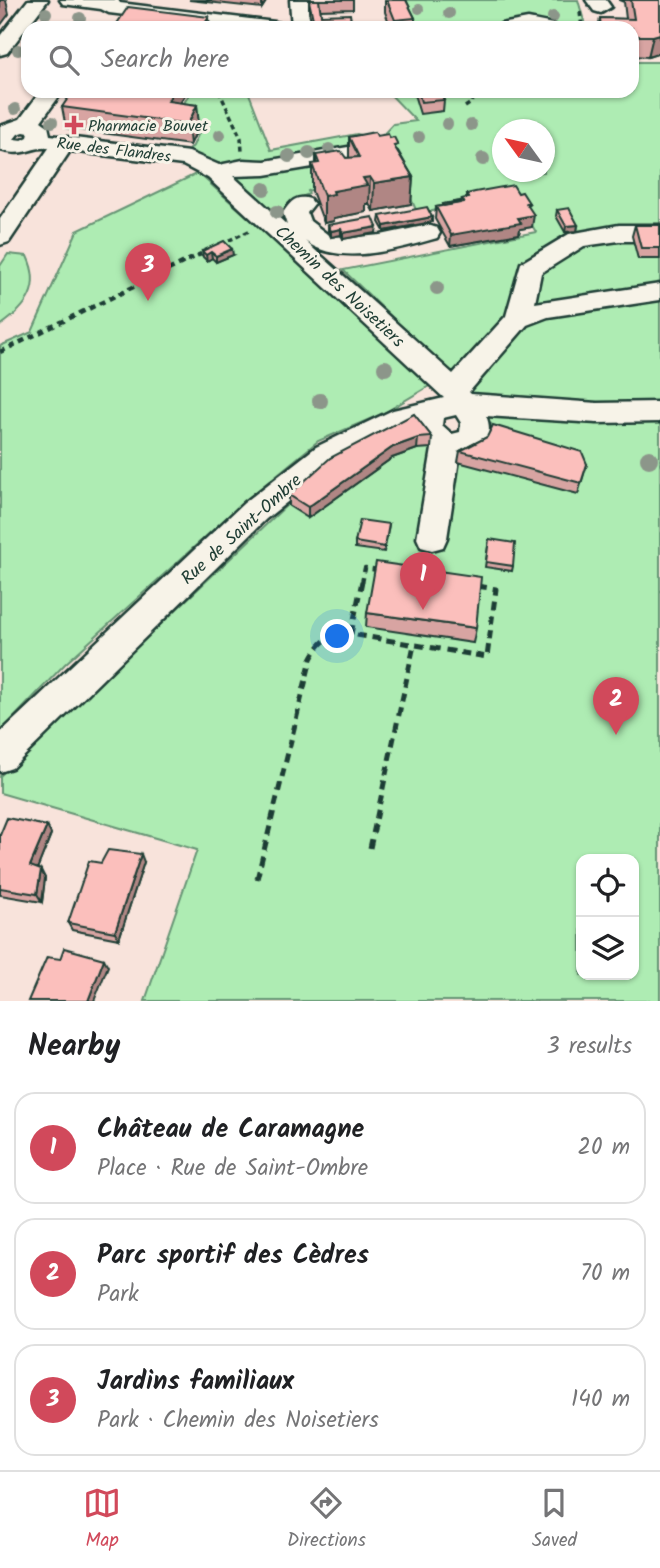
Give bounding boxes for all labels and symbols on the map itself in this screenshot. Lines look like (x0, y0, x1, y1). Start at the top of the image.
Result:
place label: Pharmacie Bouvet (88, 114, 209, 139)
marker: Pharmacie Bouvet (66, 117, 82, 133)
north arrow (492, 119, 555, 182)
street label: Rue des Flandres (55, 131, 172, 170)
street label: Chemin des Noisetiers (267, 219, 411, 356)
pin: 3 (125, 243, 171, 301)
street label: Rue de Saint-Ombre (175, 468, 309, 593)
pin: 1 (400, 552, 446, 610)
your location (320, 619, 354, 653)
pin: 2 (593, 677, 639, 735)

